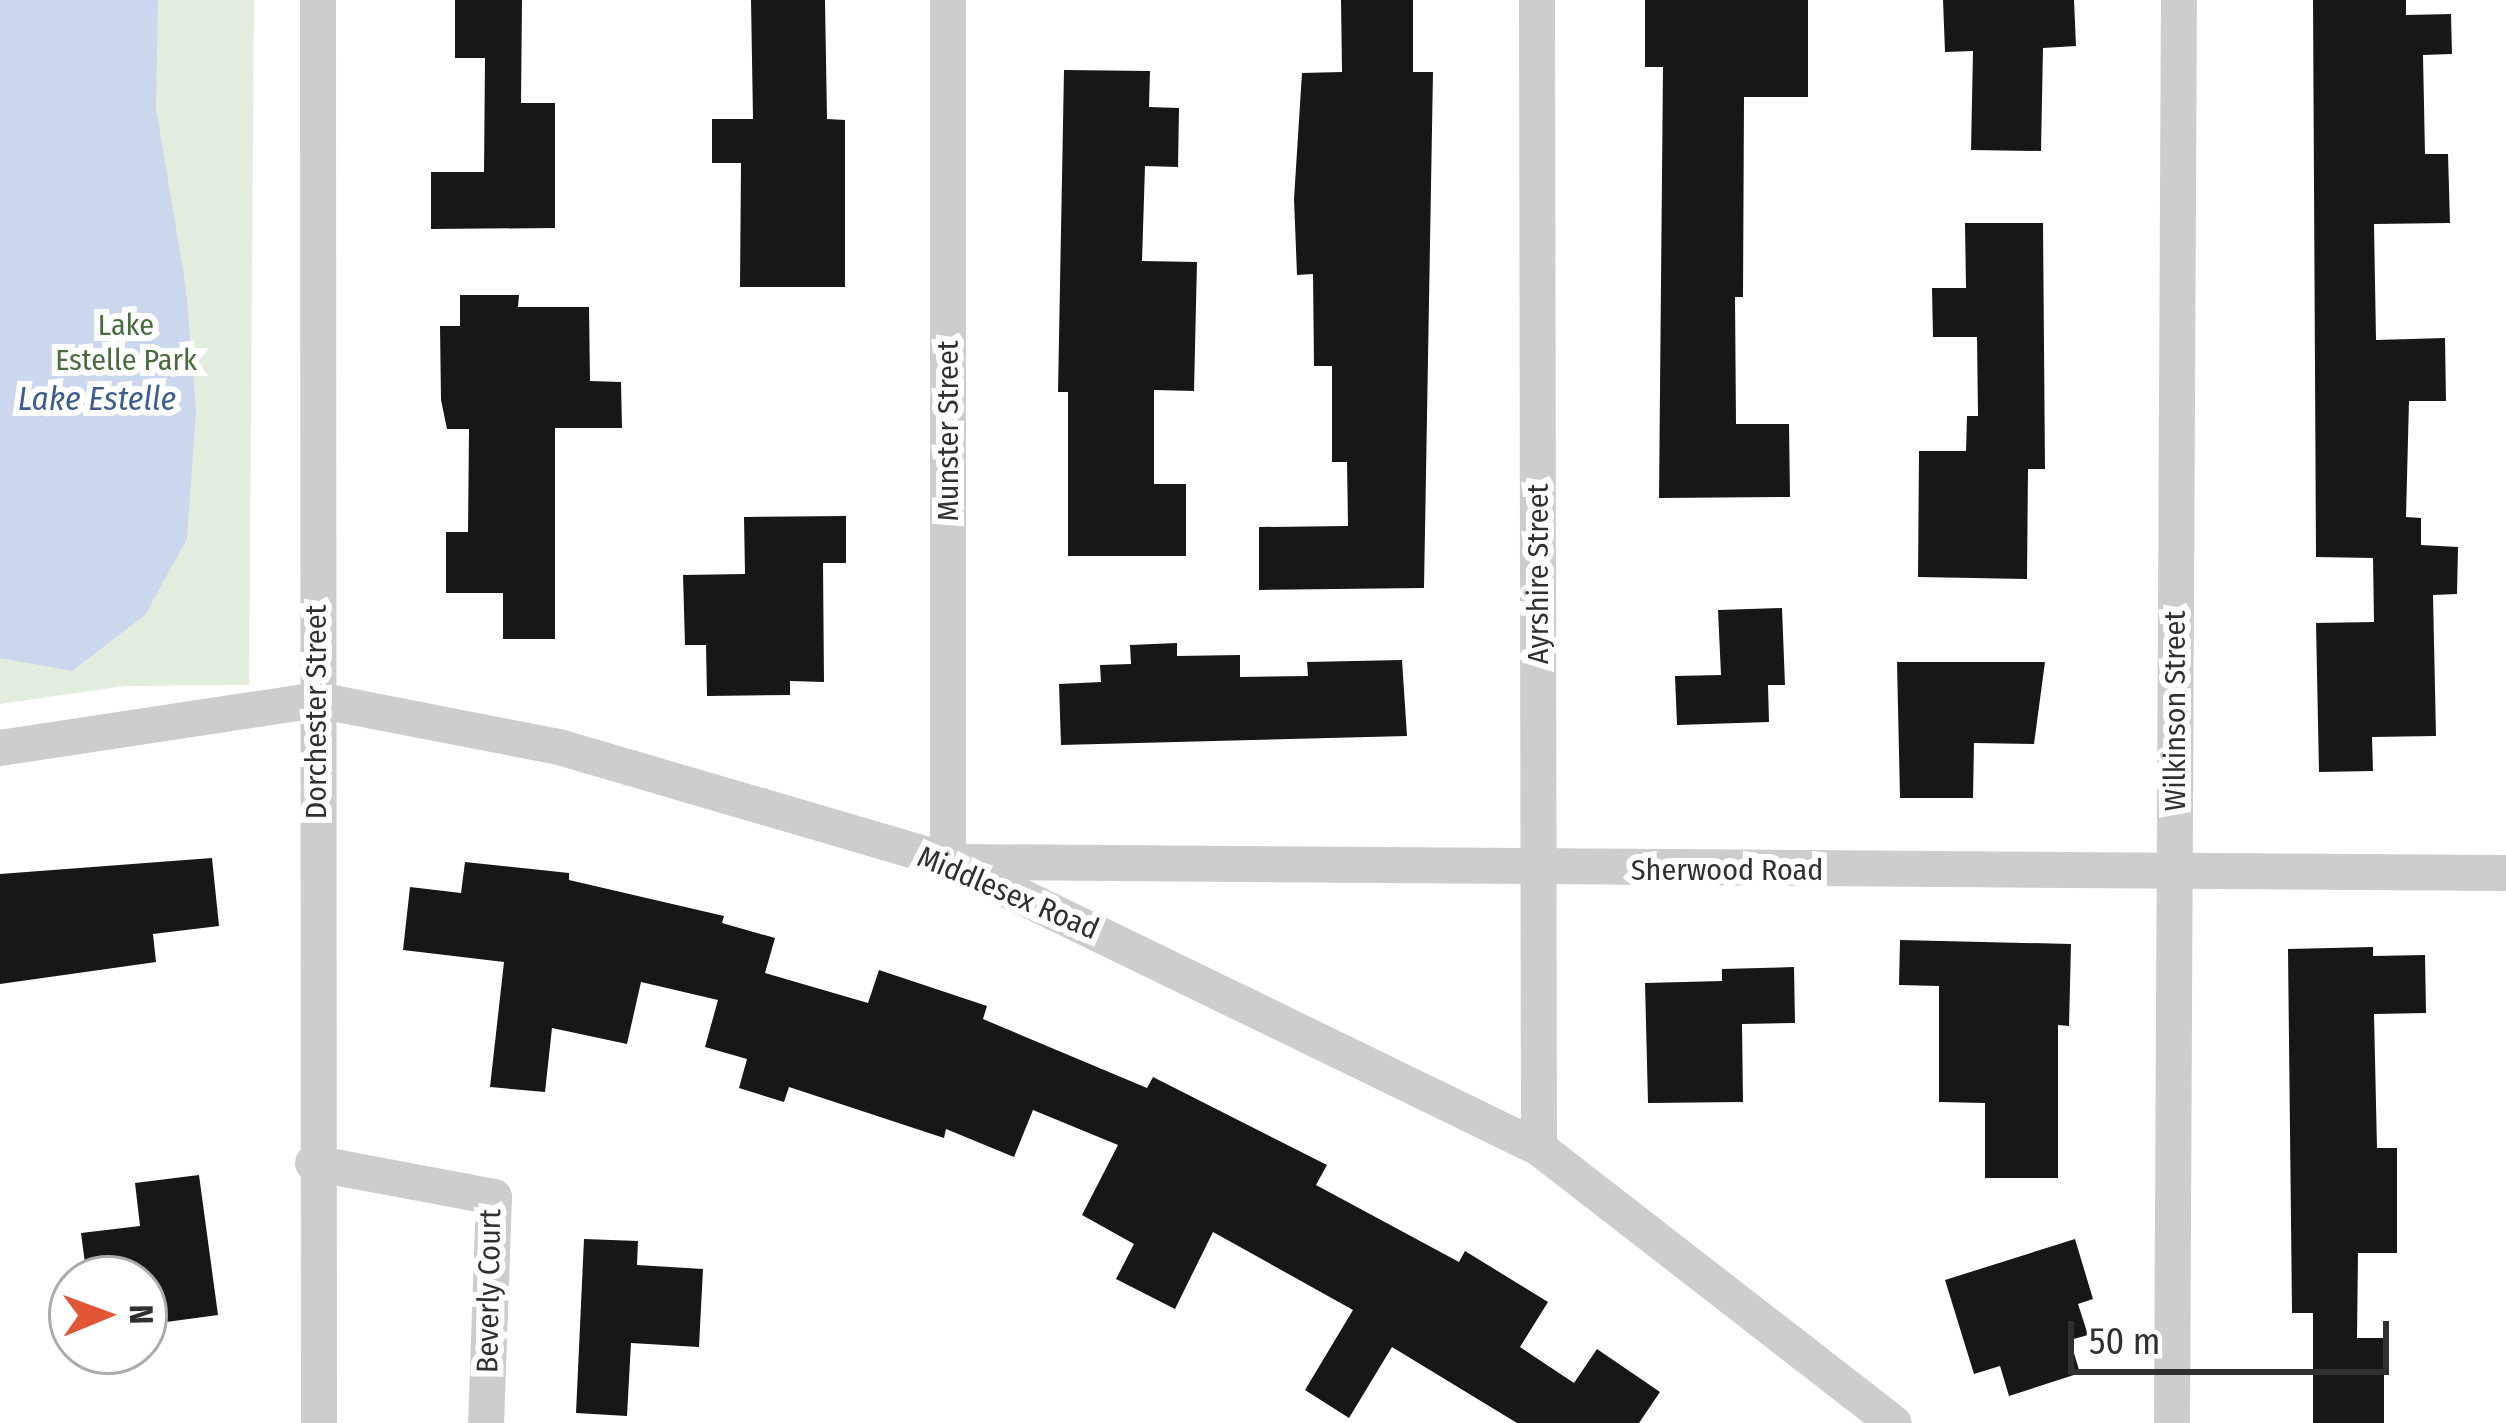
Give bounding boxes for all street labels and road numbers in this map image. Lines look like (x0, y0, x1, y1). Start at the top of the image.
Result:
street label: Munster Street (930, 340, 966, 522)
street label: Ayrshire Street (1520, 484, 1556, 664)
street label: Dorchester Street (298, 605, 334, 819)
street label: Wilkinson Street (2157, 611, 2193, 811)
street label: Middlesex Road (912, 839, 1104, 947)
street label: Sherwood Road (1631, 852, 1823, 888)
street label: Beverly Court (470, 1209, 508, 1373)

